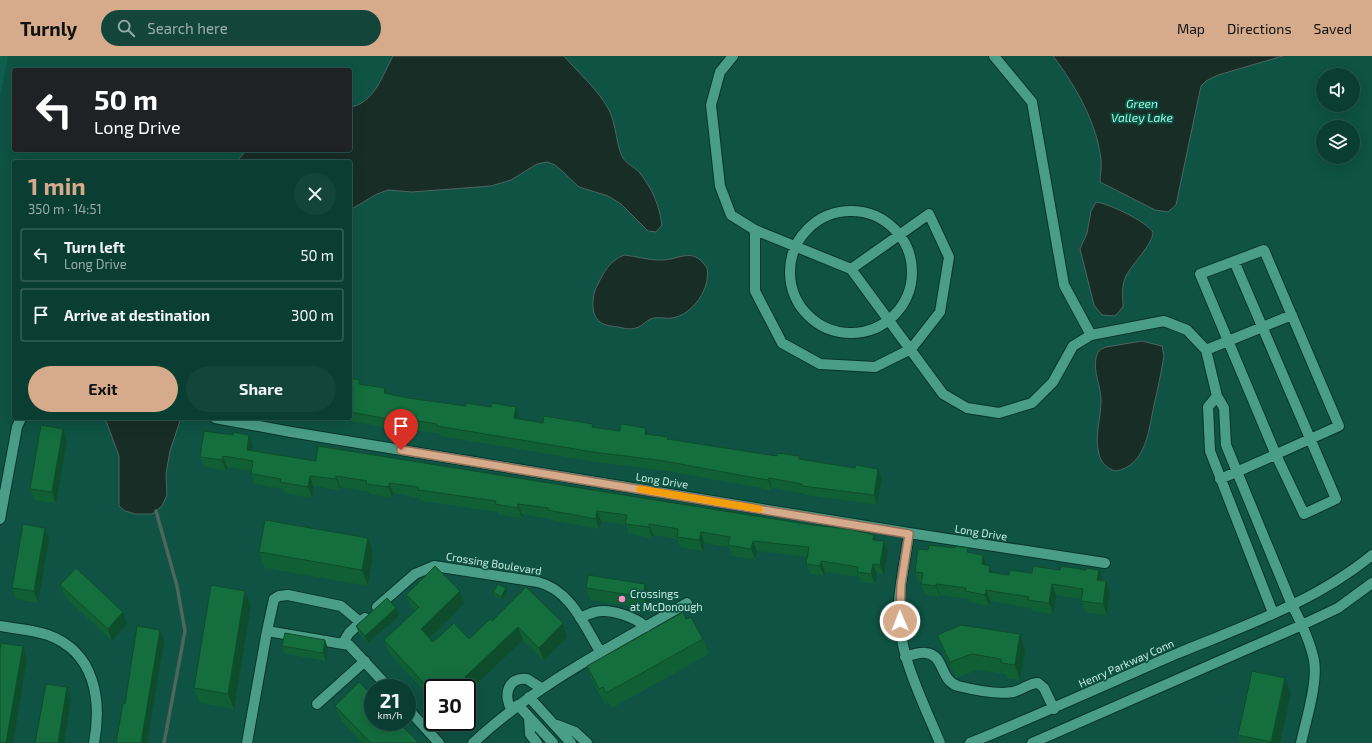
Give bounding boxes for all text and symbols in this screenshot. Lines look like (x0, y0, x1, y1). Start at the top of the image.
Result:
search box (101, 10, 381, 46)
text: Turnly (20, 17, 77, 40)
icon: search (115, 17, 137, 39)
text: Search here (147, 19, 228, 37)
text: Map (1177, 20, 1205, 37)
text: Directions (1227, 20, 1292, 37)
text: Saved (1314, 20, 1352, 37)
map controls (1316, 68, 1360, 164)
button: sound (1316, 68, 1360, 112)
text: 50 m (94, 82, 158, 116)
icon: left (28, 84, 80, 136)
water label: Green Valley Lake (1111, 96, 1173, 125)
text: Long Drive (94, 116, 181, 138)
button: layers (1316, 120, 1360, 164)
text: 1 min (28, 171, 86, 200)
button: close (294, 173, 336, 215)
text: 350 m · 14:51 (28, 201, 102, 217)
text: Turn left (64, 238, 125, 256)
icon: left (30, 244, 52, 266)
text: 50 m (300, 246, 334, 264)
text: Long Drive (64, 256, 127, 272)
icon: arrive (30, 304, 52, 326)
text: Arrive at destination (64, 306, 210, 324)
text: 300 m (291, 306, 334, 324)
button: Exit (28, 366, 178, 412)
button: Share (186, 366, 336, 412)
pin (384, 409, 418, 450)
icon: arrive (390, 415, 412, 437)
street label: Long Drive (635, 469, 689, 491)
street label: Long Drive (954, 521, 1008, 543)
street label: Crossing Boulevard (445, 549, 543, 577)
place label: Crossings at McDonough (630, 587, 703, 613)
marker: Crossings at McDonough (617, 594, 627, 604)
position arrow (879, 600, 921, 642)
street label: Henry Parkway Conn (1076, 636, 1176, 690)
speed limit sign: 30 (424, 679, 476, 731)
text: 21 (380, 688, 400, 712)
text: km/h (378, 709, 402, 721)

